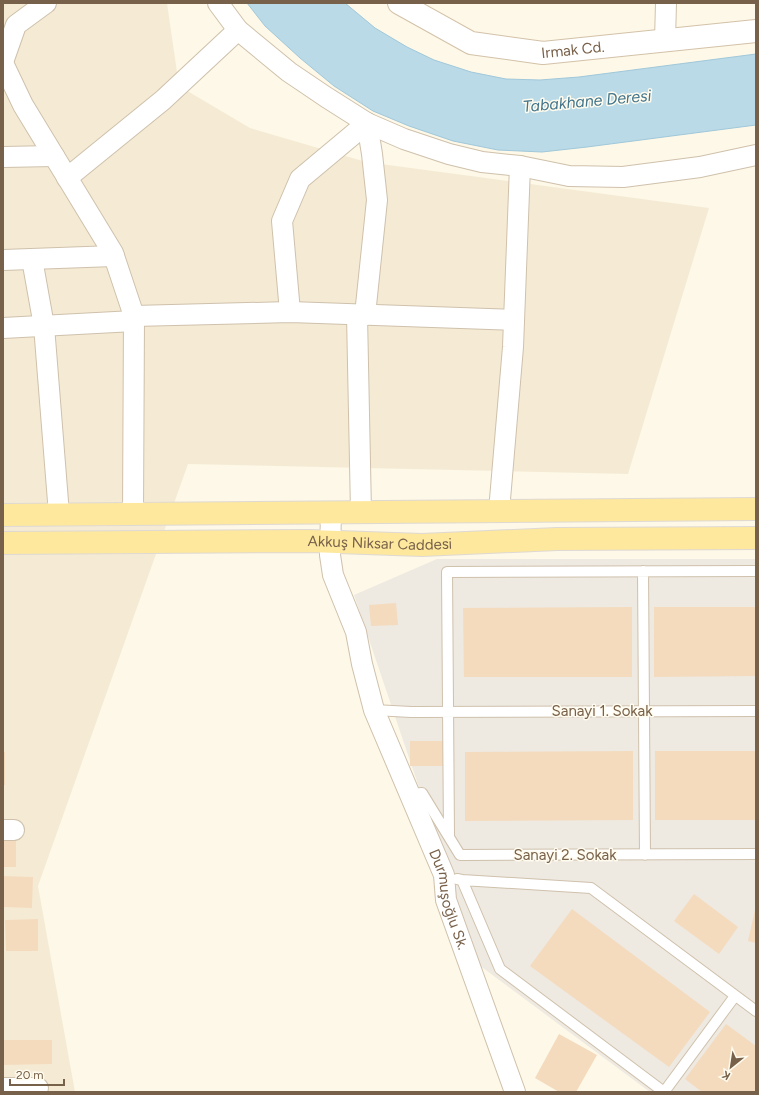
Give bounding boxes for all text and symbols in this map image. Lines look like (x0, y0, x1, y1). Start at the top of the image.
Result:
street label: Irmak Cd. (540, 38, 605, 62)
water label: Tabakhane Deresi (522, 86, 652, 116)
street label: Akkuş Niksar Caddesi (307, 532, 453, 554)
street label: Sanayi 1. Sokak (552, 702, 653, 720)
street label: Durmuşoğlu Sk. (425, 846, 472, 952)
street label: Sanayi 2. Sokak (513, 846, 617, 864)
north arrow (711, 1047, 751, 1087)
scale bar (10, 1061, 64, 1087)
text: K (719, 1067, 733, 1083)
text: 20 m (16, 1068, 44, 1082)

